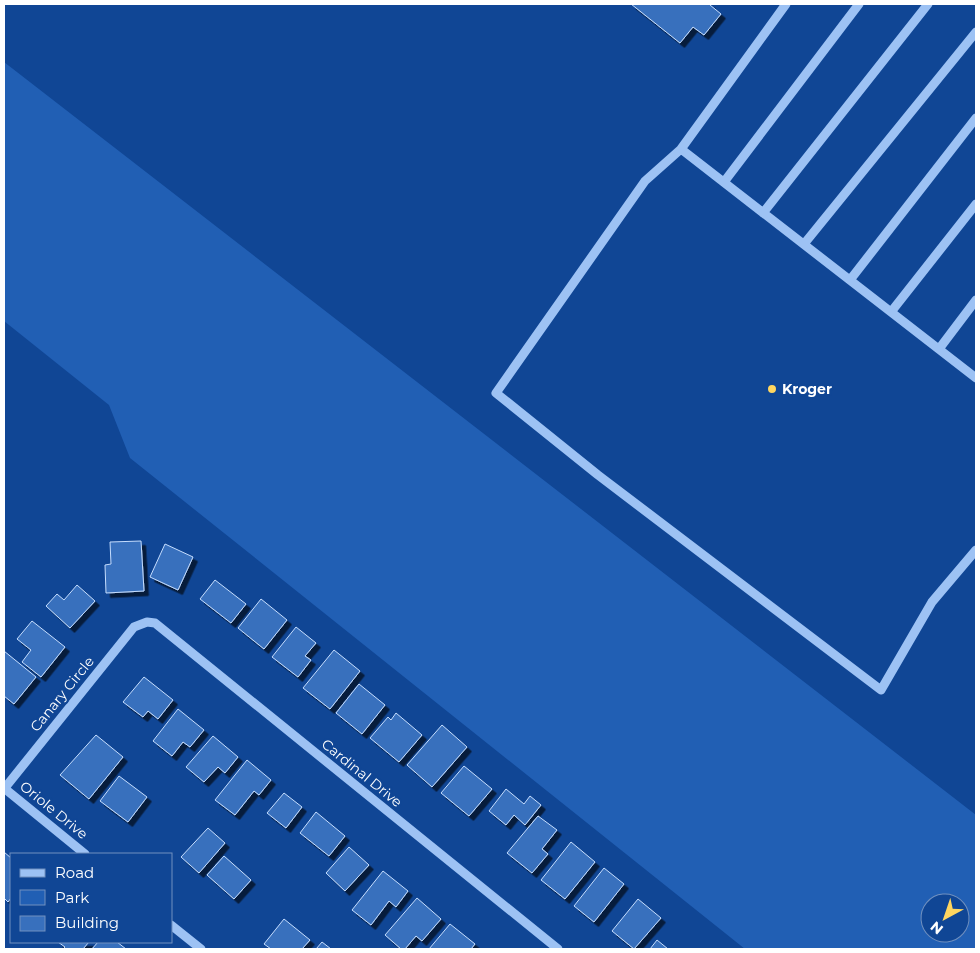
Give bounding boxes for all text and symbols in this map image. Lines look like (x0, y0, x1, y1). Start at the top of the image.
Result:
place label: Kroger (782, 380, 832, 398)
marker: Kroger (766, 383, 778, 395)
street label: Canary Circle (26, 653, 98, 735)
street label: Cardinal Drive (318, 735, 406, 811)
street label: Oriole Drive (16, 777, 92, 843)
legend (10, 853, 172, 943)
text: Road (55, 863, 94, 882)
text: Park (55, 888, 89, 907)
north arrow (920, 893, 970, 943)
text: Building (55, 913, 119, 932)
text: N (927, 917, 947, 938)

